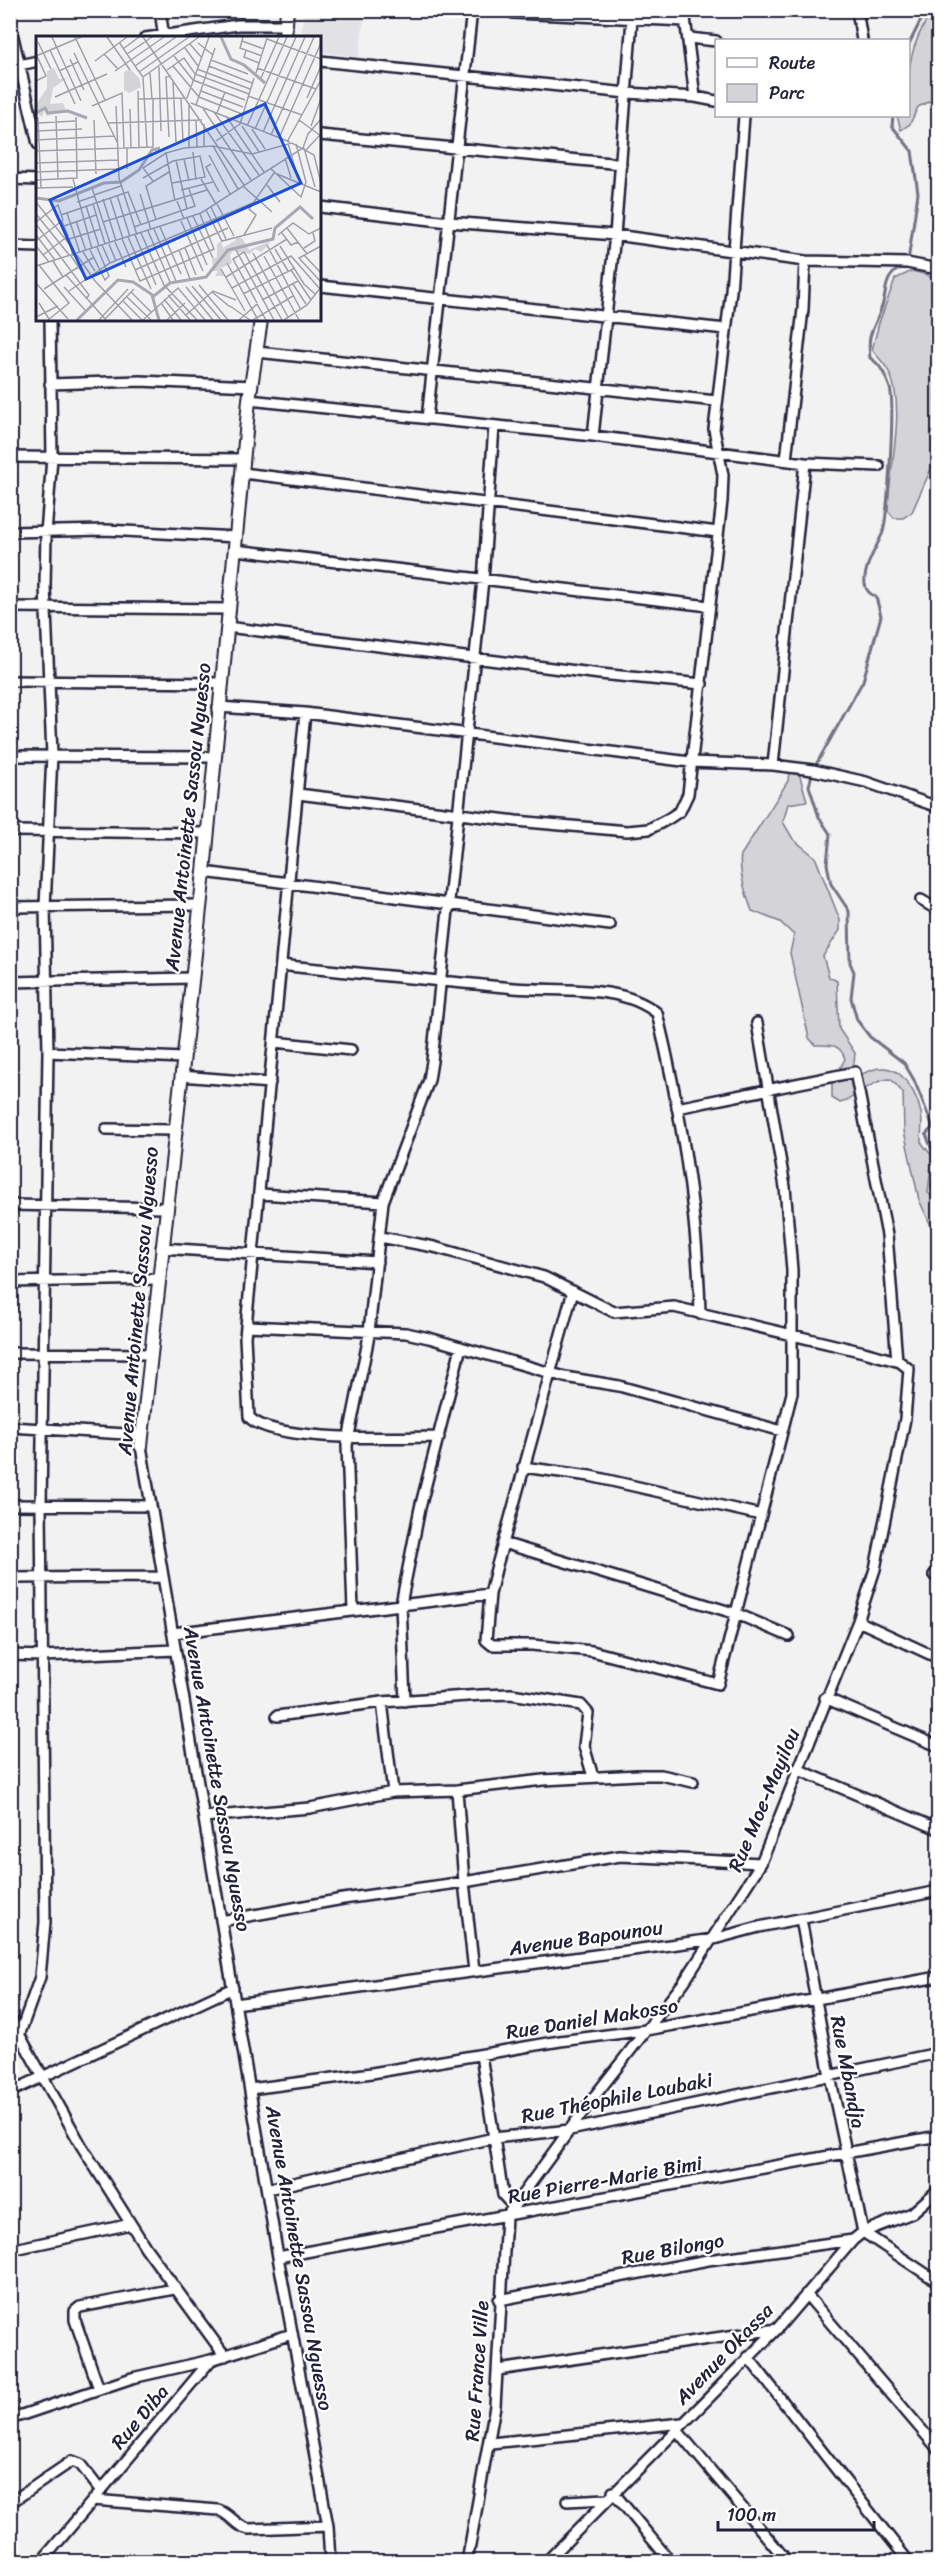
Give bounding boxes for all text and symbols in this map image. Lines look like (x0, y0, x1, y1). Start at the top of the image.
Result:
inset map (36, 36, 321, 321)
legend (715, 39, 910, 117)
text: Route (769, 47, 816, 79)
text: Parc (769, 77, 805, 109)
street label: Avenue Antoinette Sassou Nguesso (154, 661, 222, 974)
street label: Avenue Antoinette Sassou Nguesso (107, 1145, 169, 1458)
street label: Avenue Antoinette Sassou Nguesso (173, 1623, 261, 1934)
street label: Rue Moe-Mayilou (718, 1722, 810, 1878)
street label: Avenue Bapounou (506, 1910, 665, 1966)
street label: Rue Daniel Makosso (504, 1988, 680, 2050)
street label: Rue Mbandja (820, 2013, 876, 2131)
street label: Rue Théophile Loubaki (518, 2062, 716, 2134)
street label: Avenue Antoinette Sassou Nguesso (255, 2102, 343, 2413)
street label: Rue Pierre-Marie Bimi (505, 2145, 706, 2214)
street label: Rue Bilongo (619, 2223, 727, 2275)
street label: Avenue Okassa (665, 2294, 783, 2414)
street label: Rue France Ville (455, 2299, 499, 2443)
street label: Rue Diba (102, 2376, 178, 2458)
scale bar (718, 2494, 874, 2532)
text: 100 m (727, 2499, 776, 2531)

